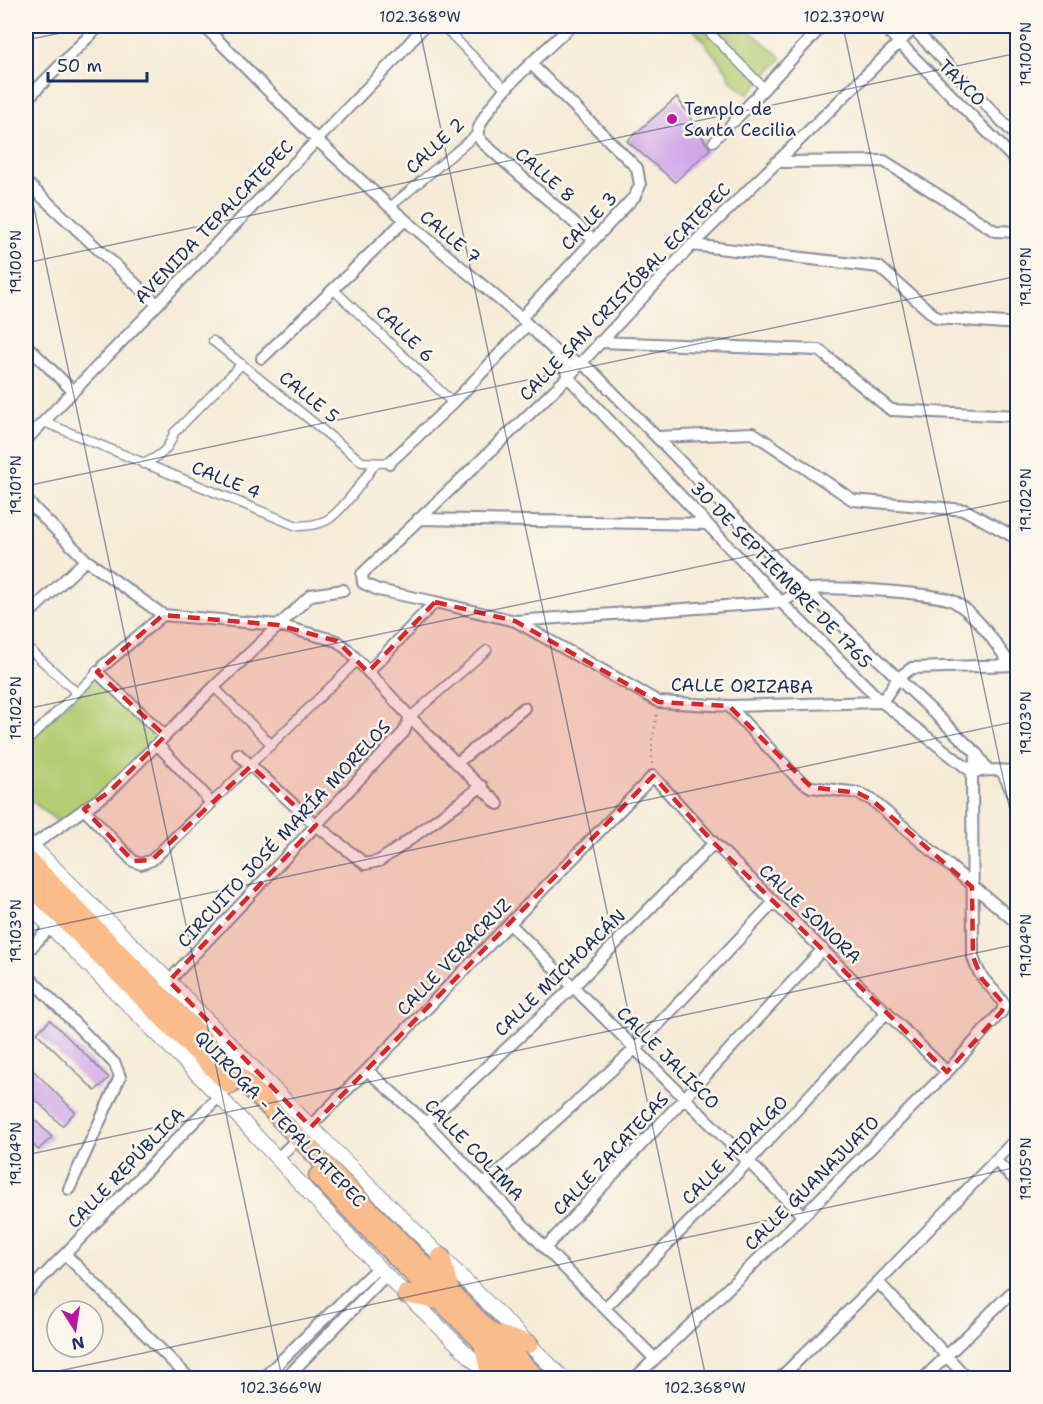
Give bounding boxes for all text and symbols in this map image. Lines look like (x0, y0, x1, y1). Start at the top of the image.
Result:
text: 102.368°W (379, 7, 461, 27)
text: 102.370°W (803, 7, 885, 27)
text: 19.100°N (1016, 22, 1036, 86)
scale bar (48, 45, 147, 83)
text: 50 m (57, 54, 102, 78)
street label: TAXCO (933, 54, 991, 112)
place label: Templo de Santa Cecilia (684, 97, 796, 142)
marker: Templo de Santa Cecilia (665, 112, 679, 126)
street label: CALLE 2 (400, 113, 470, 179)
street label: AVENIDA TEPALCATEPEC (129, 135, 299, 309)
street label: CALLE 8 (510, 142, 580, 208)
street label: CALLE SAN CRISTÓBAL ECATEPEC (514, 178, 736, 406)
street label: CALLE 3 (556, 186, 622, 256)
street label: CALLE 7 (415, 205, 485, 269)
text: 19.100°N (6, 230, 26, 294)
text: 19.101°N (1016, 247, 1036, 307)
street label: CALLE 6 (371, 300, 439, 368)
street label: CALLE 5 (274, 365, 344, 429)
text: 19.101°N (6, 455, 26, 515)
street label: CALLE 4 (188, 455, 264, 505)
text: 19.102°N (1016, 468, 1036, 532)
street label: 30 DE SEPTIEMBRE DE 1765 (685, 476, 877, 674)
street label: CALLE ORIZABA (671, 673, 813, 699)
text: 19.102°N (6, 676, 26, 740)
text: 19.103°N (1016, 691, 1036, 755)
street label: CIRCUITO JOSÉ MARÍA MORELOS (172, 715, 396, 953)
street label: CALLE SONORA (753, 859, 867, 969)
street label: CALLE VERACRUZ (392, 893, 516, 1021)
text: 19.103°N (6, 899, 26, 963)
street label: CALLE MICHOACÁN (489, 904, 631, 1042)
text: 19.104°N (1016, 914, 1036, 978)
street label: CALLE JALISCO (611, 1001, 725, 1115)
street label: QUIROGA - TEPALCATEPEC (189, 1025, 371, 1213)
street label: CALLE ZACATECAS (548, 1087, 674, 1221)
street label: CALLE HIDALGO (677, 1090, 793, 1210)
street label: CALLE COLIMA (419, 1094, 529, 1206)
street label: CALLE REPÚBLICA (62, 1102, 190, 1234)
street label: CALLE GUANAJUATO (739, 1110, 885, 1256)
text: 19.104°N (6, 1122, 26, 1186)
text: 19.105°N (1016, 1137, 1036, 1201)
north arrow (45, 1299, 105, 1359)
text: N (70, 1332, 86, 1355)
text: 102.366°W (240, 1378, 322, 1398)
text: 102.368°W (664, 1378, 746, 1398)

